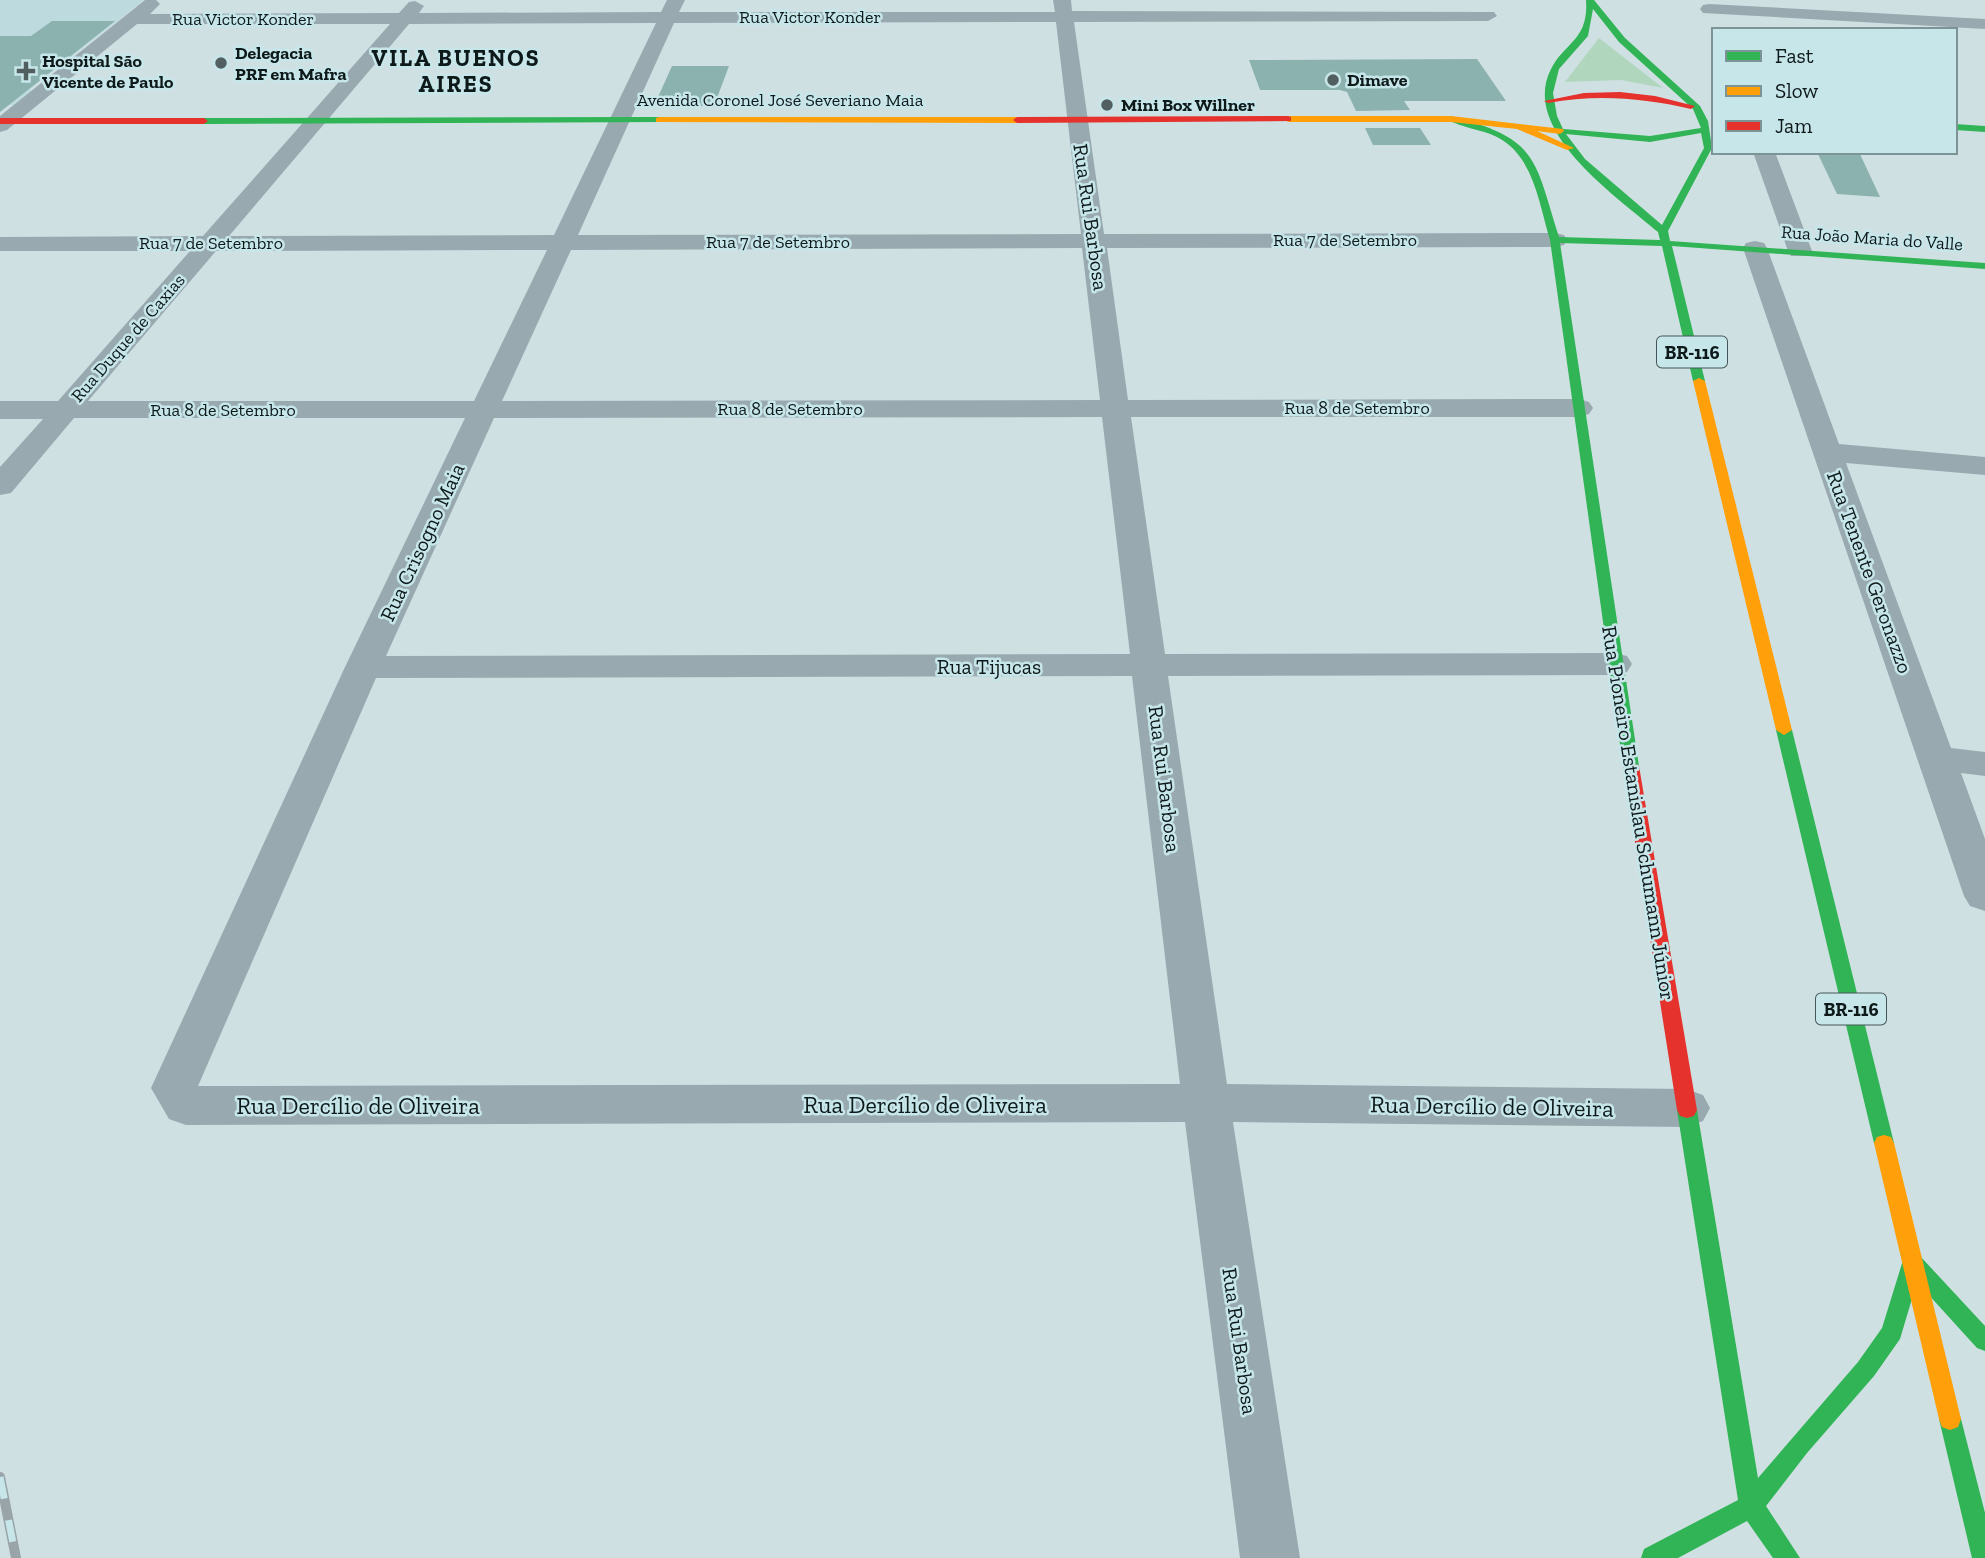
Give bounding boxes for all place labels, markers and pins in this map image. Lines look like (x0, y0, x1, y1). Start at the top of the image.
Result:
place label: Delegacia PRF em Mafra (235, 42, 347, 85)
place label: Hospital São Vicente de Paulo (42, 50, 174, 93)
marker: Delegacia PRF em Mafra (213, 55, 229, 71)
marker: Hospital São Vicente de Paulo (16, 61, 36, 81)
place label: Dimave (1347, 69, 1408, 91)
marker: Dimave (1325, 72, 1341, 88)
place label: Mini Box Willner (1121, 94, 1255, 116)
marker: Mini Box Willner (1099, 97, 1115, 113)

